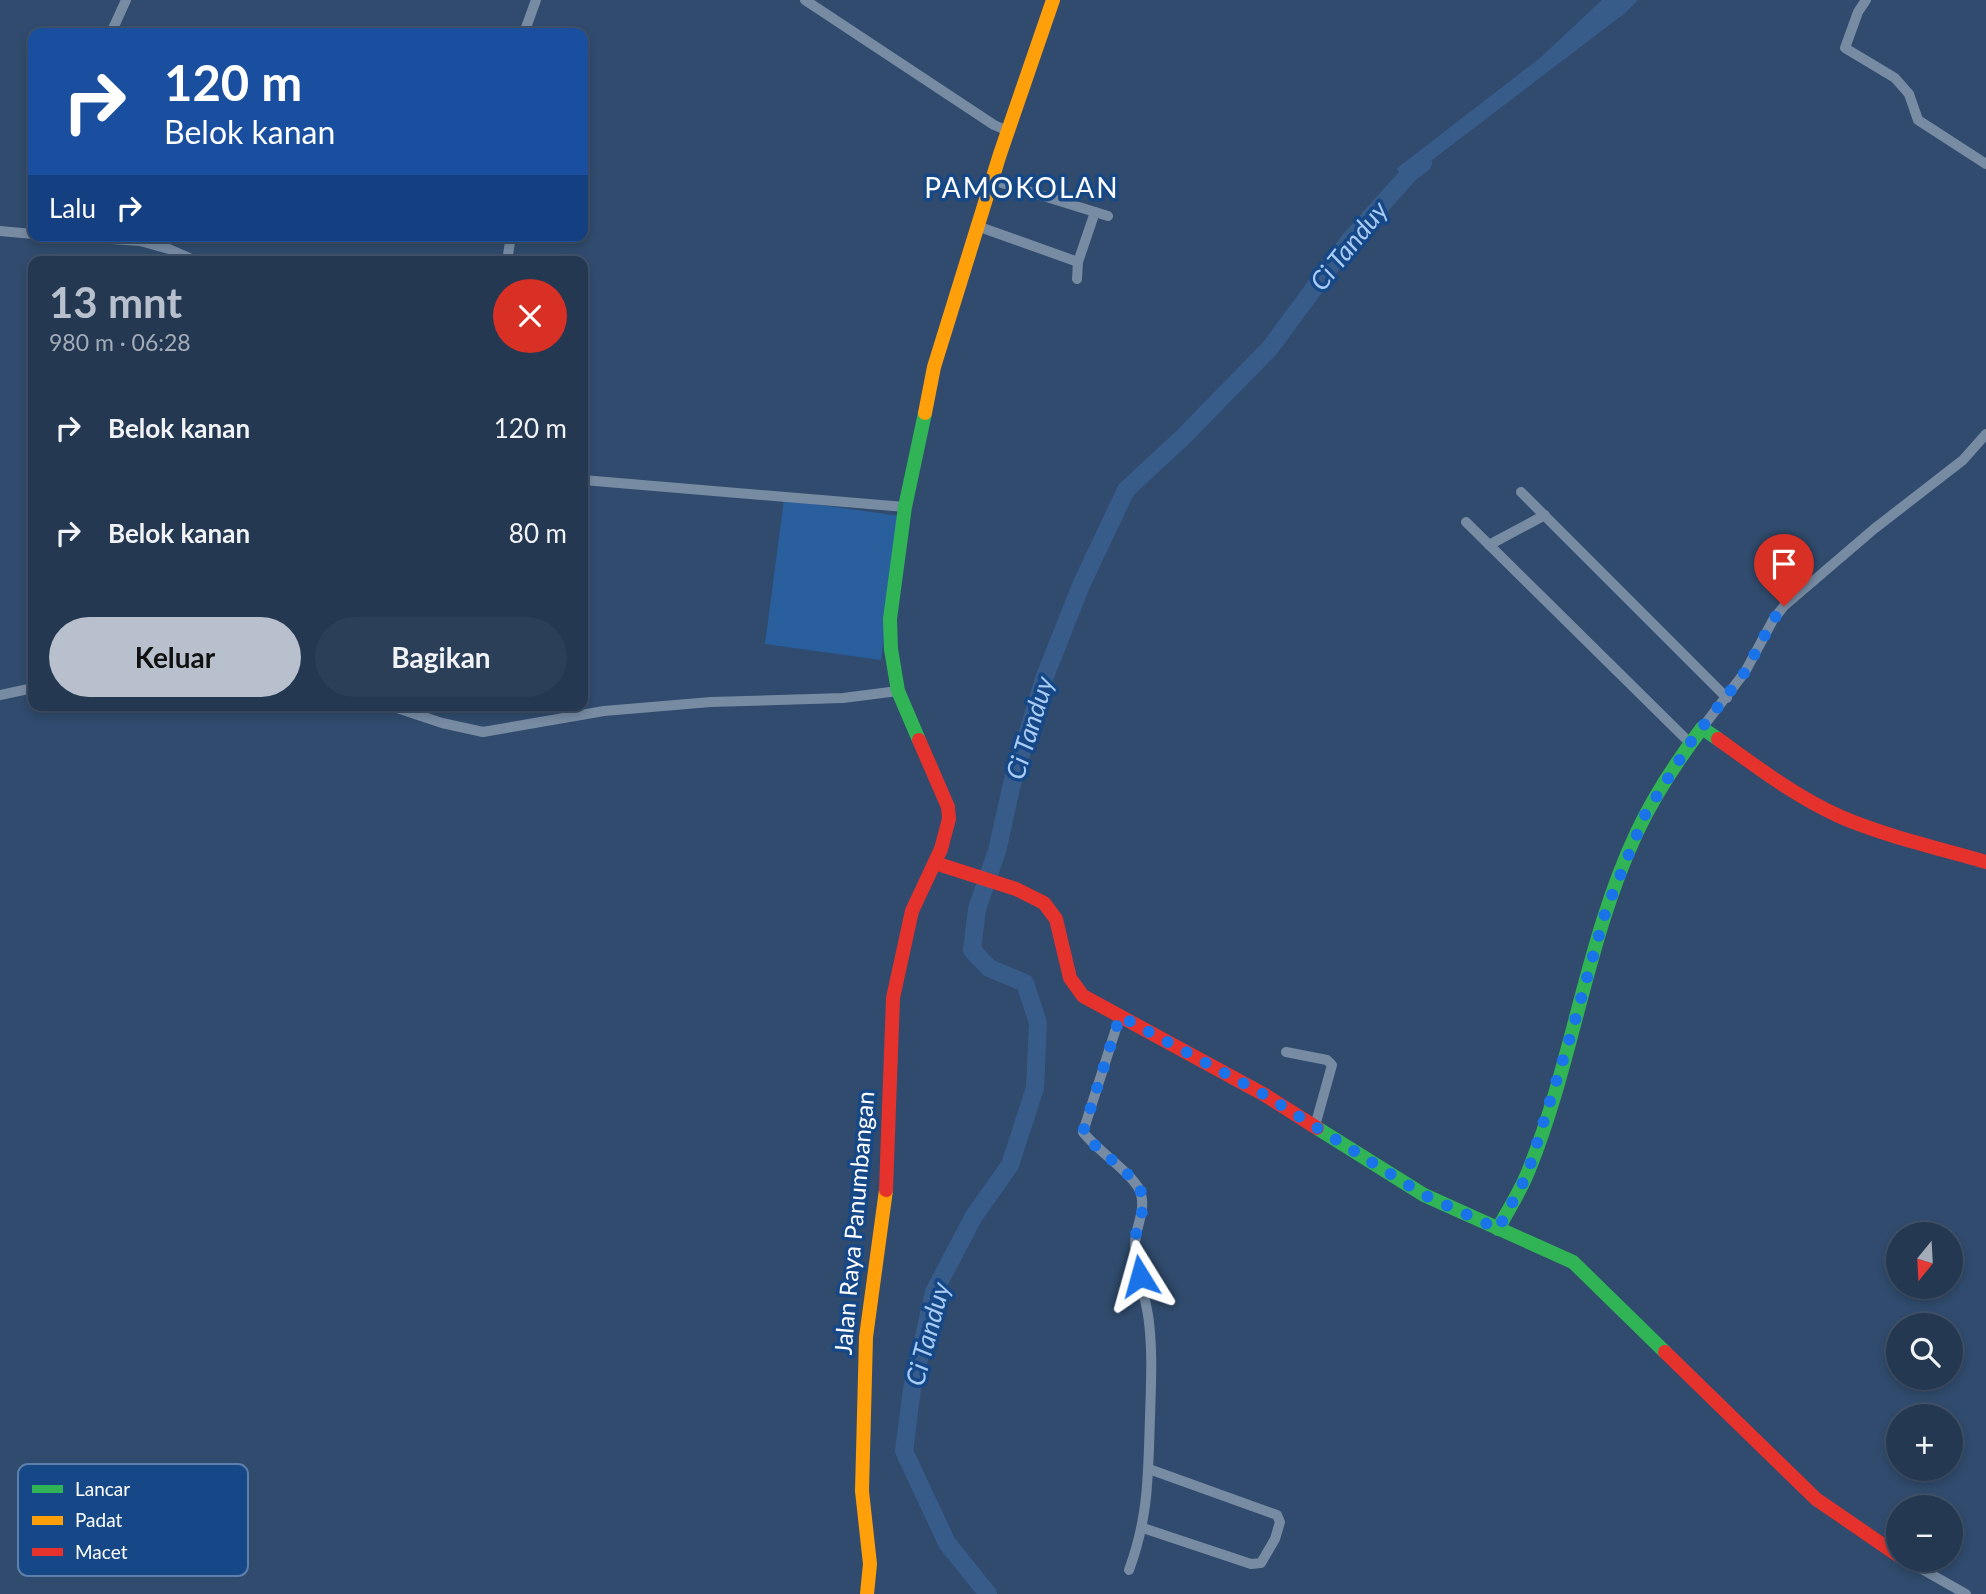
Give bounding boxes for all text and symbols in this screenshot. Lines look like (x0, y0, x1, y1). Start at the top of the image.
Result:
text: 120 m (164, 53, 302, 111)
icon: right (49, 56, 140, 147)
text: Belok kanan (164, 112, 335, 151)
district label: PAMOKOLAN (924, 170, 1120, 204)
icon: right (110, 189, 148, 227)
text: Lalu (49, 192, 96, 224)
water label: Ci Tanduy (1302, 194, 1394, 297)
text: 13 mnt (49, 277, 182, 327)
button: close (493, 279, 567, 353)
text: 980 m · 06:28 (49, 328, 191, 356)
icon: right (49, 409, 87, 447)
text: Belok kanan (108, 412, 250, 444)
text: 120 m (494, 412, 567, 444)
icon: right (49, 514, 87, 552)
text: Belok kanan (108, 517, 250, 549)
text: 80 m (509, 517, 567, 549)
pin (1754, 534, 1814, 606)
icon: arrive (1765, 545, 1803, 583)
button: Keluar (49, 617, 301, 697)
button: Bagikan (315, 617, 567, 697)
water label: Ci Tanduy (998, 672, 1060, 783)
street label: Jalan Raya Panumbangan (828, 1090, 879, 1356)
north arrow (1886, 1222, 1964, 1298)
map controls (1886, 1222, 1963, 1572)
position arrow (1103, 1239, 1177, 1313)
water label: Ci Tanduy (898, 1278, 956, 1389)
button: search (1886, 1313, 1963, 1390)
button: + (1886, 1404, 1963, 1481)
legend (18, 1464, 248, 1576)
text: Lancar (75, 1477, 130, 1500)
button: − (1886, 1495, 1963, 1572)
text: Padat (75, 1508, 123, 1531)
text: Macet (75, 1540, 128, 1563)

